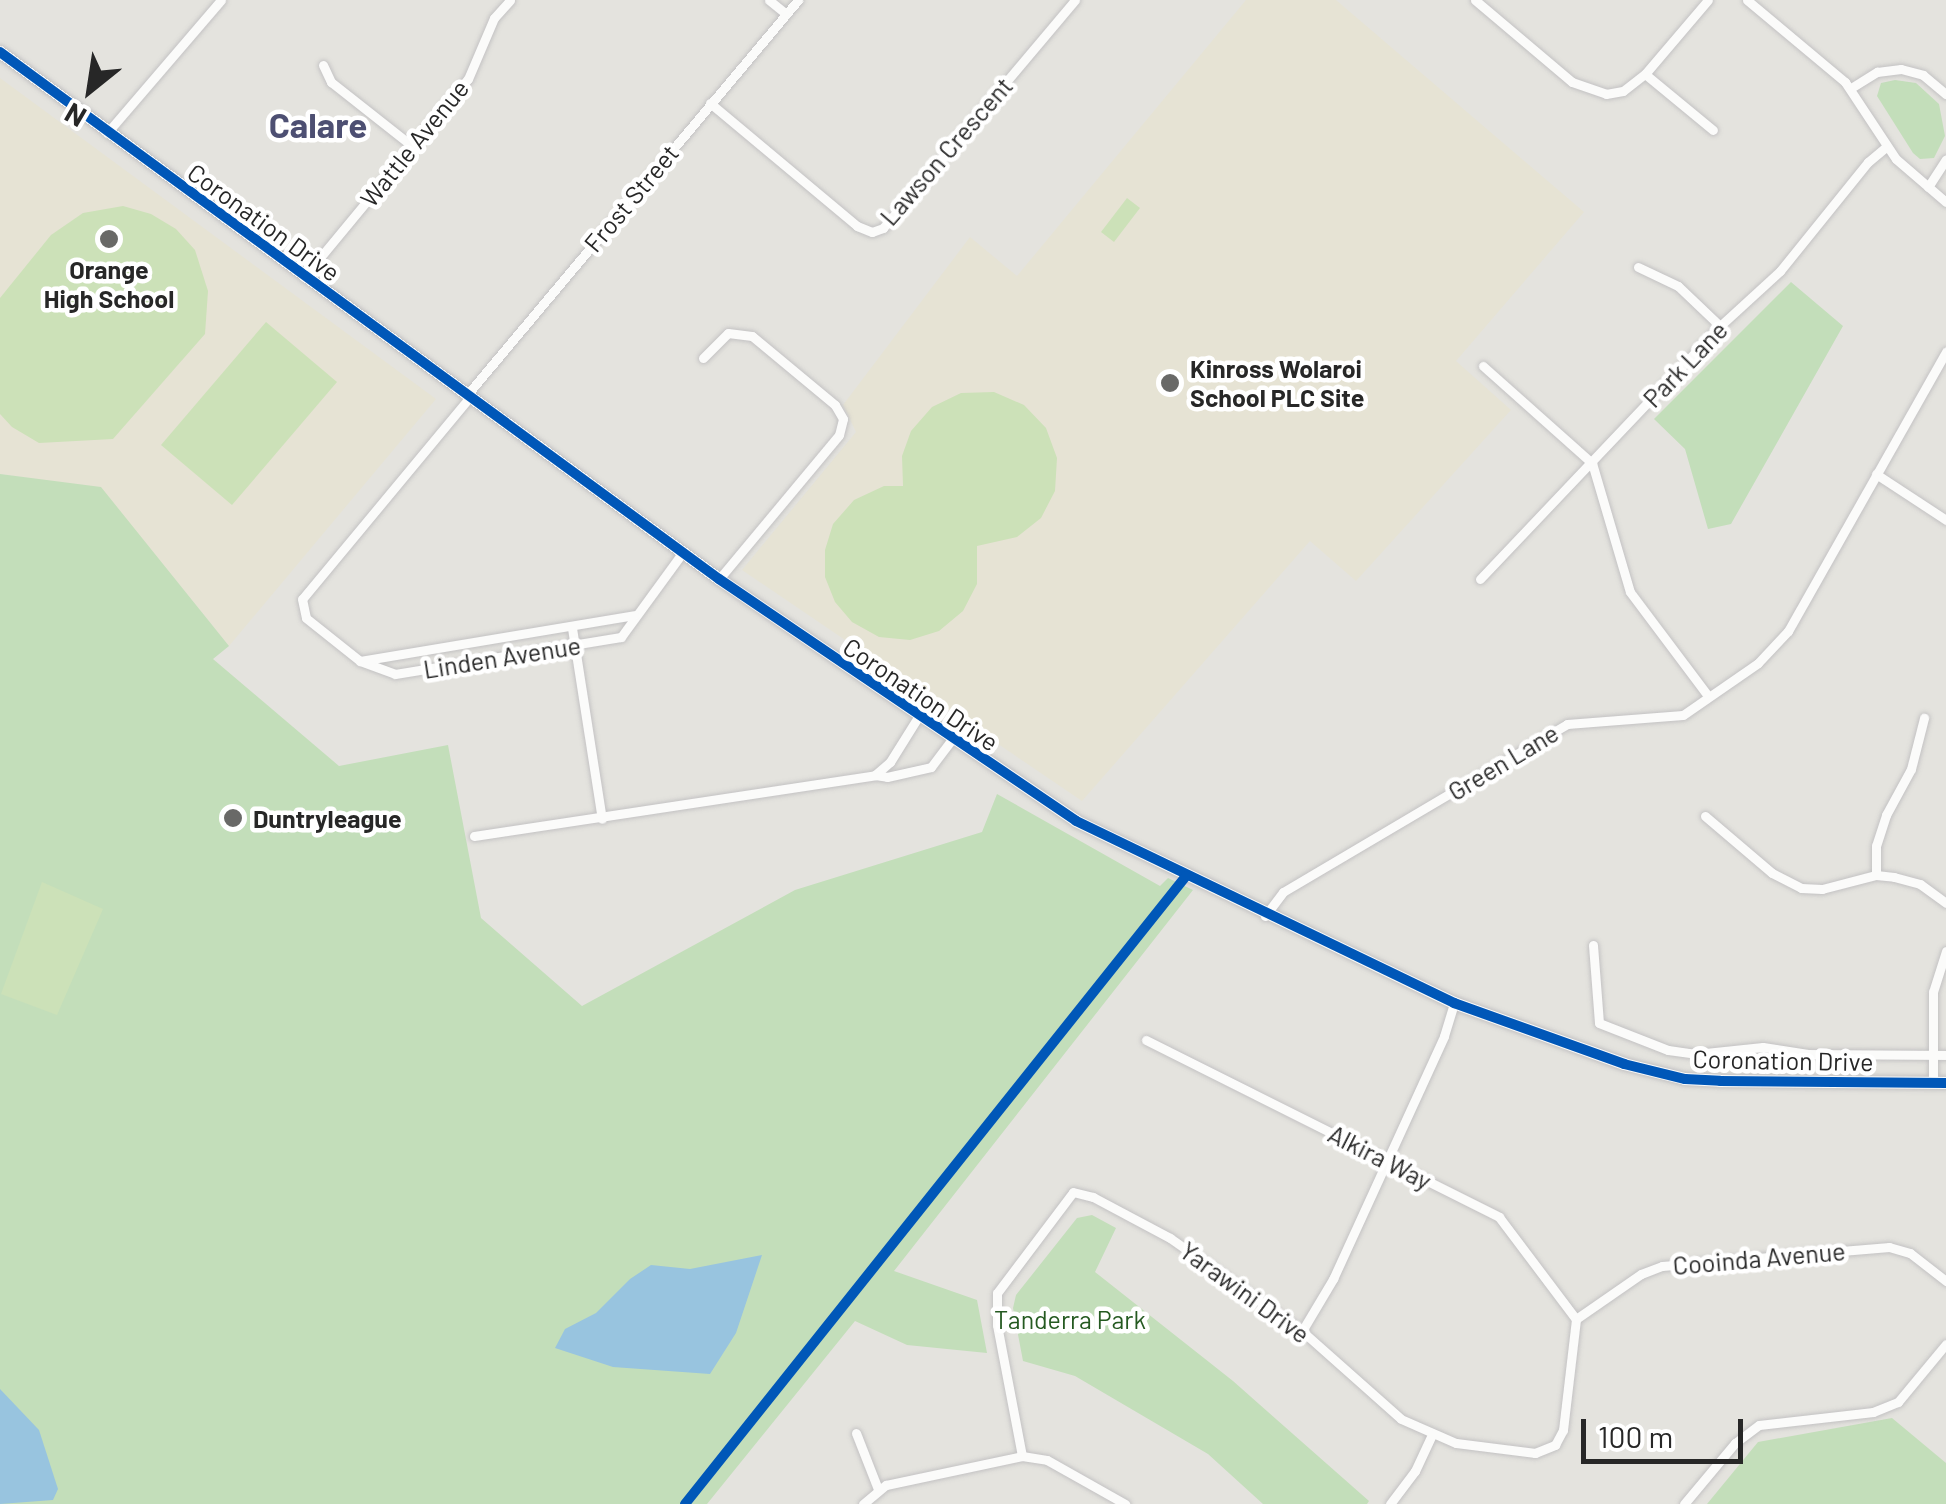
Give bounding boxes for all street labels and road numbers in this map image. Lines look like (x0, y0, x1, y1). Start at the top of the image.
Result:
street label: Lawson Crescent (874, 71, 1018, 231)
street label: Wattle Avenue (354, 73, 474, 213)
street label: Frost Street (577, 138, 685, 258)
street label: Coronation Drive (182, 157, 346, 287)
street label: Park Lane (1637, 315, 1733, 413)
street label: Linden Avenue (421, 630, 583, 684)
street label: Coronation Drive (838, 631, 1004, 757)
street label: Green Lane (1443, 717, 1563, 807)
street label: Coronation Drive (1692, 1043, 1874, 1077)
street label: Alkira Way (1323, 1118, 1437, 1196)
street label: Yarawini Drive (1175, 1235, 1315, 1349)
street label: Cooinda Avenue (1672, 1236, 1846, 1280)

